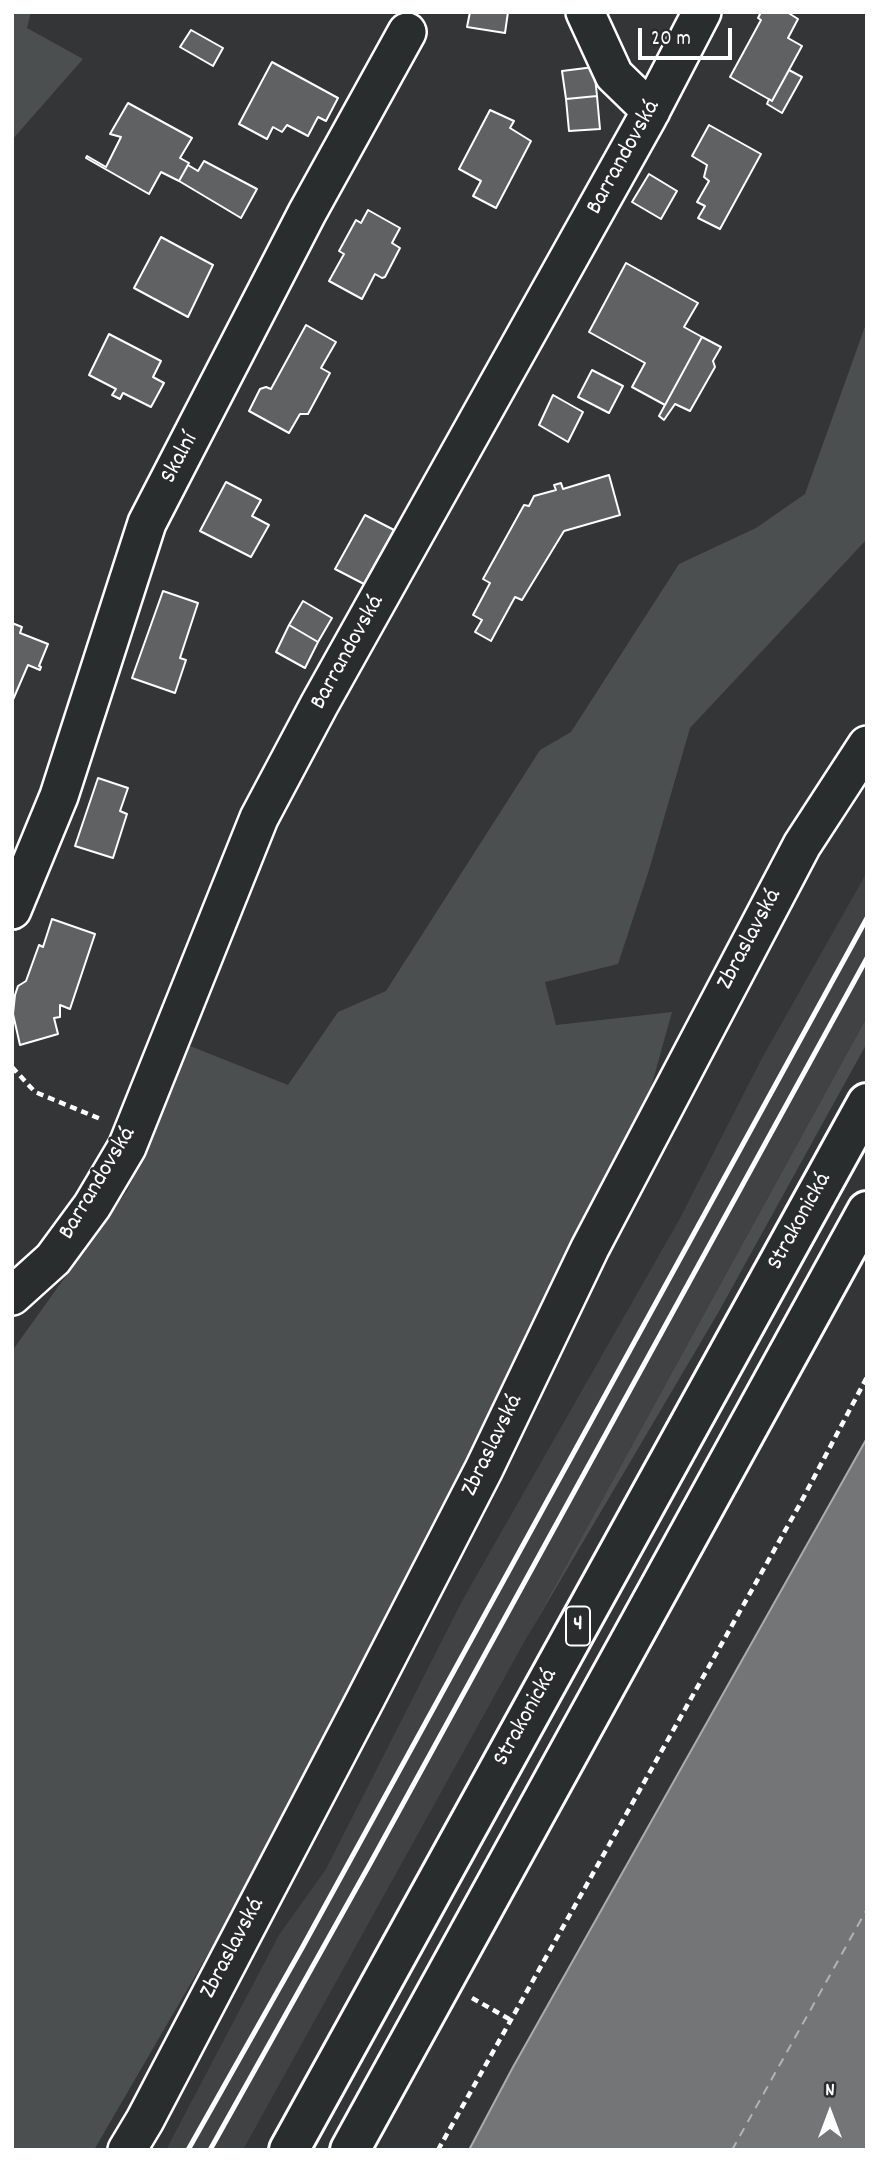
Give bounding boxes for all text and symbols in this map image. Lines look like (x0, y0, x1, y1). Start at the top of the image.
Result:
scale bar (641, 14, 736, 58)
text: 20 m (651, 25, 691, 55)
street label: Barrandovská (582, 96, 668, 220)
street label: Skalní (156, 429, 206, 489)
street label: Barrandovská (306, 591, 392, 715)
street label: Zbraslavská (712, 885, 790, 995)
street label: Barrandovská (54, 1122, 144, 1246)
street label: Strakonická (762, 1168, 840, 1276)
street label: Zbraslavská (457, 1390, 531, 1502)
road number: 4 (566, 1606, 590, 1646)
street label: Strakonická (488, 1664, 566, 1772)
street label: Zbraslavská (195, 1894, 273, 2004)
north arrow (795, 2078, 865, 2148)
text: N (825, 2078, 835, 2105)

